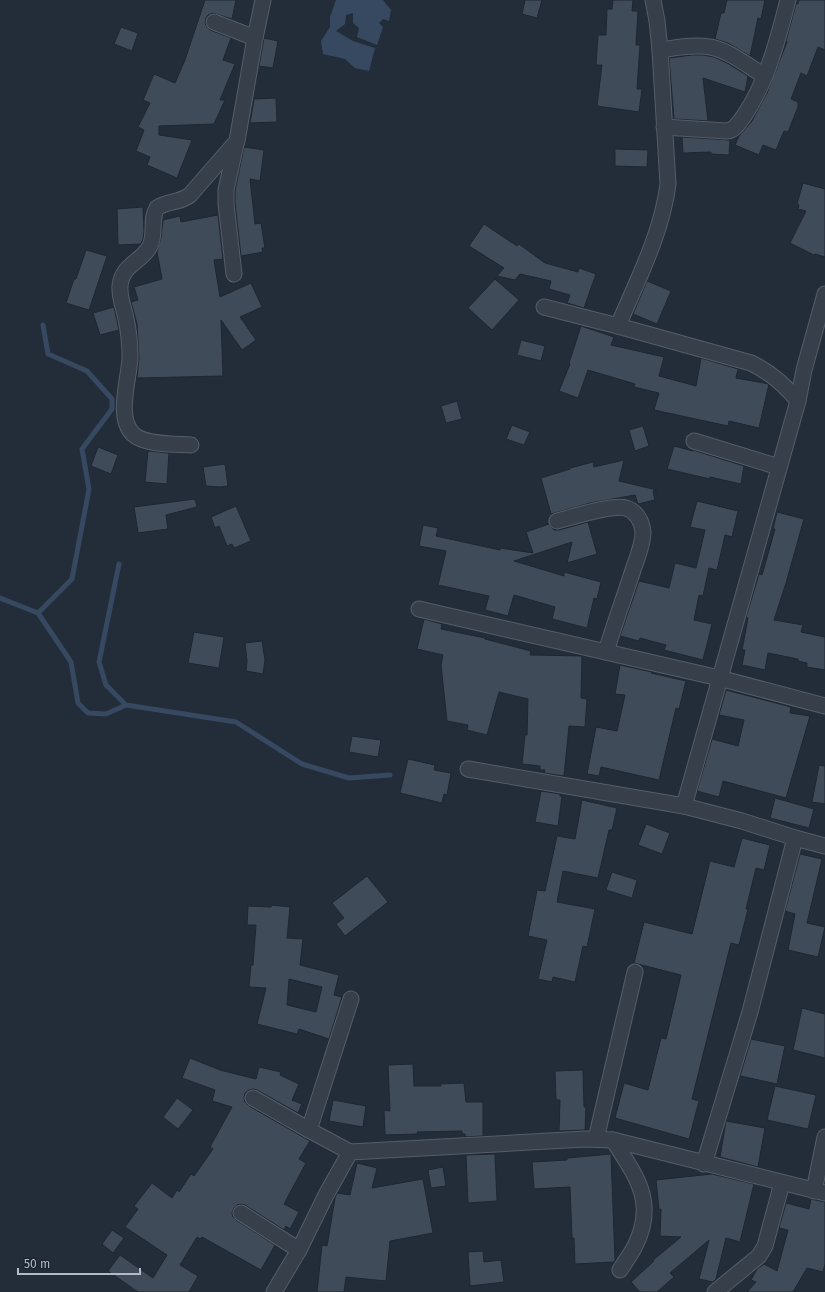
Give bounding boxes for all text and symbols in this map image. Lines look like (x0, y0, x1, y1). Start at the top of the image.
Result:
scale bar (18, 1250, 140, 1276)
text: 50 m (24, 1257, 50, 1271)

